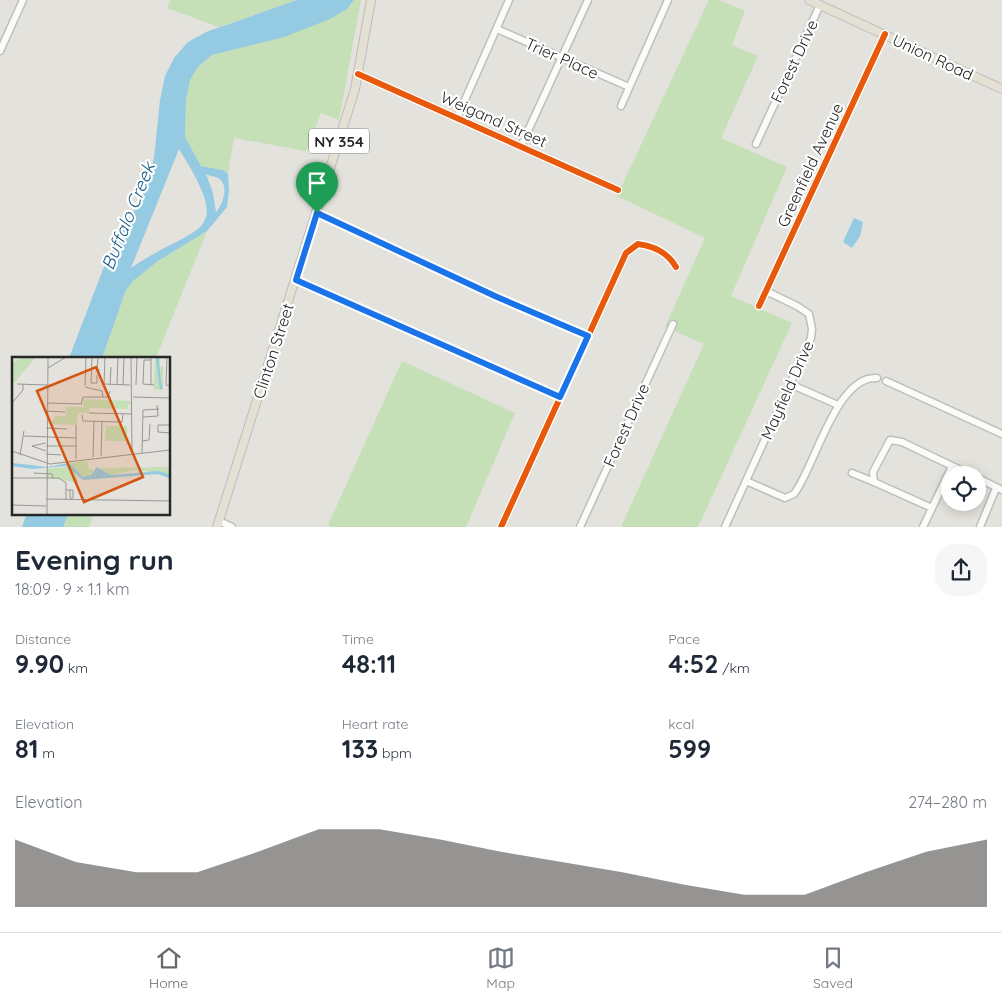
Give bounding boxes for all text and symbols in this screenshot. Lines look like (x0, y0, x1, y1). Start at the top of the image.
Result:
street label: Forest Drive (766, 16, 822, 106)
street label: Union Road (889, 30, 977, 84)
street label: Trier Place (522, 33, 602, 83)
street label: Weigand Street (438, 87, 550, 151)
street label: Greenfield Avenue (772, 100, 848, 230)
road number: NY 354 (309, 128, 369, 154)
water label: Buffalo Creek (96, 158, 160, 273)
pin (296, 162, 338, 213)
icon: arrive (303, 169, 331, 197)
street label: Clinton Street (248, 301, 298, 401)
street label: Mayfield Drive (756, 337, 818, 443)
inset map (12, 357, 170, 514)
street label: Forest Drive (599, 380, 653, 470)
map controls (941, 466, 986, 511)
button: locate (941, 466, 986, 511)
text: Evening run (15, 542, 174, 577)
button: share (935, 544, 987, 596)
text: 18:09 · 9 × 1.1 km (15, 579, 130, 599)
text: Distance (15, 630, 71, 648)
text: Time (342, 630, 374, 648)
text: Pace (668, 630, 700, 648)
text: 9.90 (15, 648, 64, 679)
text: 48:11 (342, 648, 396, 679)
text: 4:52 (668, 648, 718, 679)
text: km (64, 659, 88, 677)
text: /km (718, 659, 750, 677)
text: Elevation (15, 715, 74, 733)
text: Heart rate (342, 715, 408, 733)
text: kcal (668, 715, 694, 733)
text: 81 (15, 733, 38, 764)
text: 133 (342, 733, 378, 764)
text: 599 (668, 733, 711, 764)
text: m (38, 744, 55, 762)
text: bpm (378, 744, 412, 762)
text: Elevation (15, 792, 82, 812)
text: 274–280 m (908, 792, 987, 812)
tab: Home (149, 944, 188, 992)
tab: Map (486, 944, 515, 992)
tab: Saved (813, 944, 853, 992)

